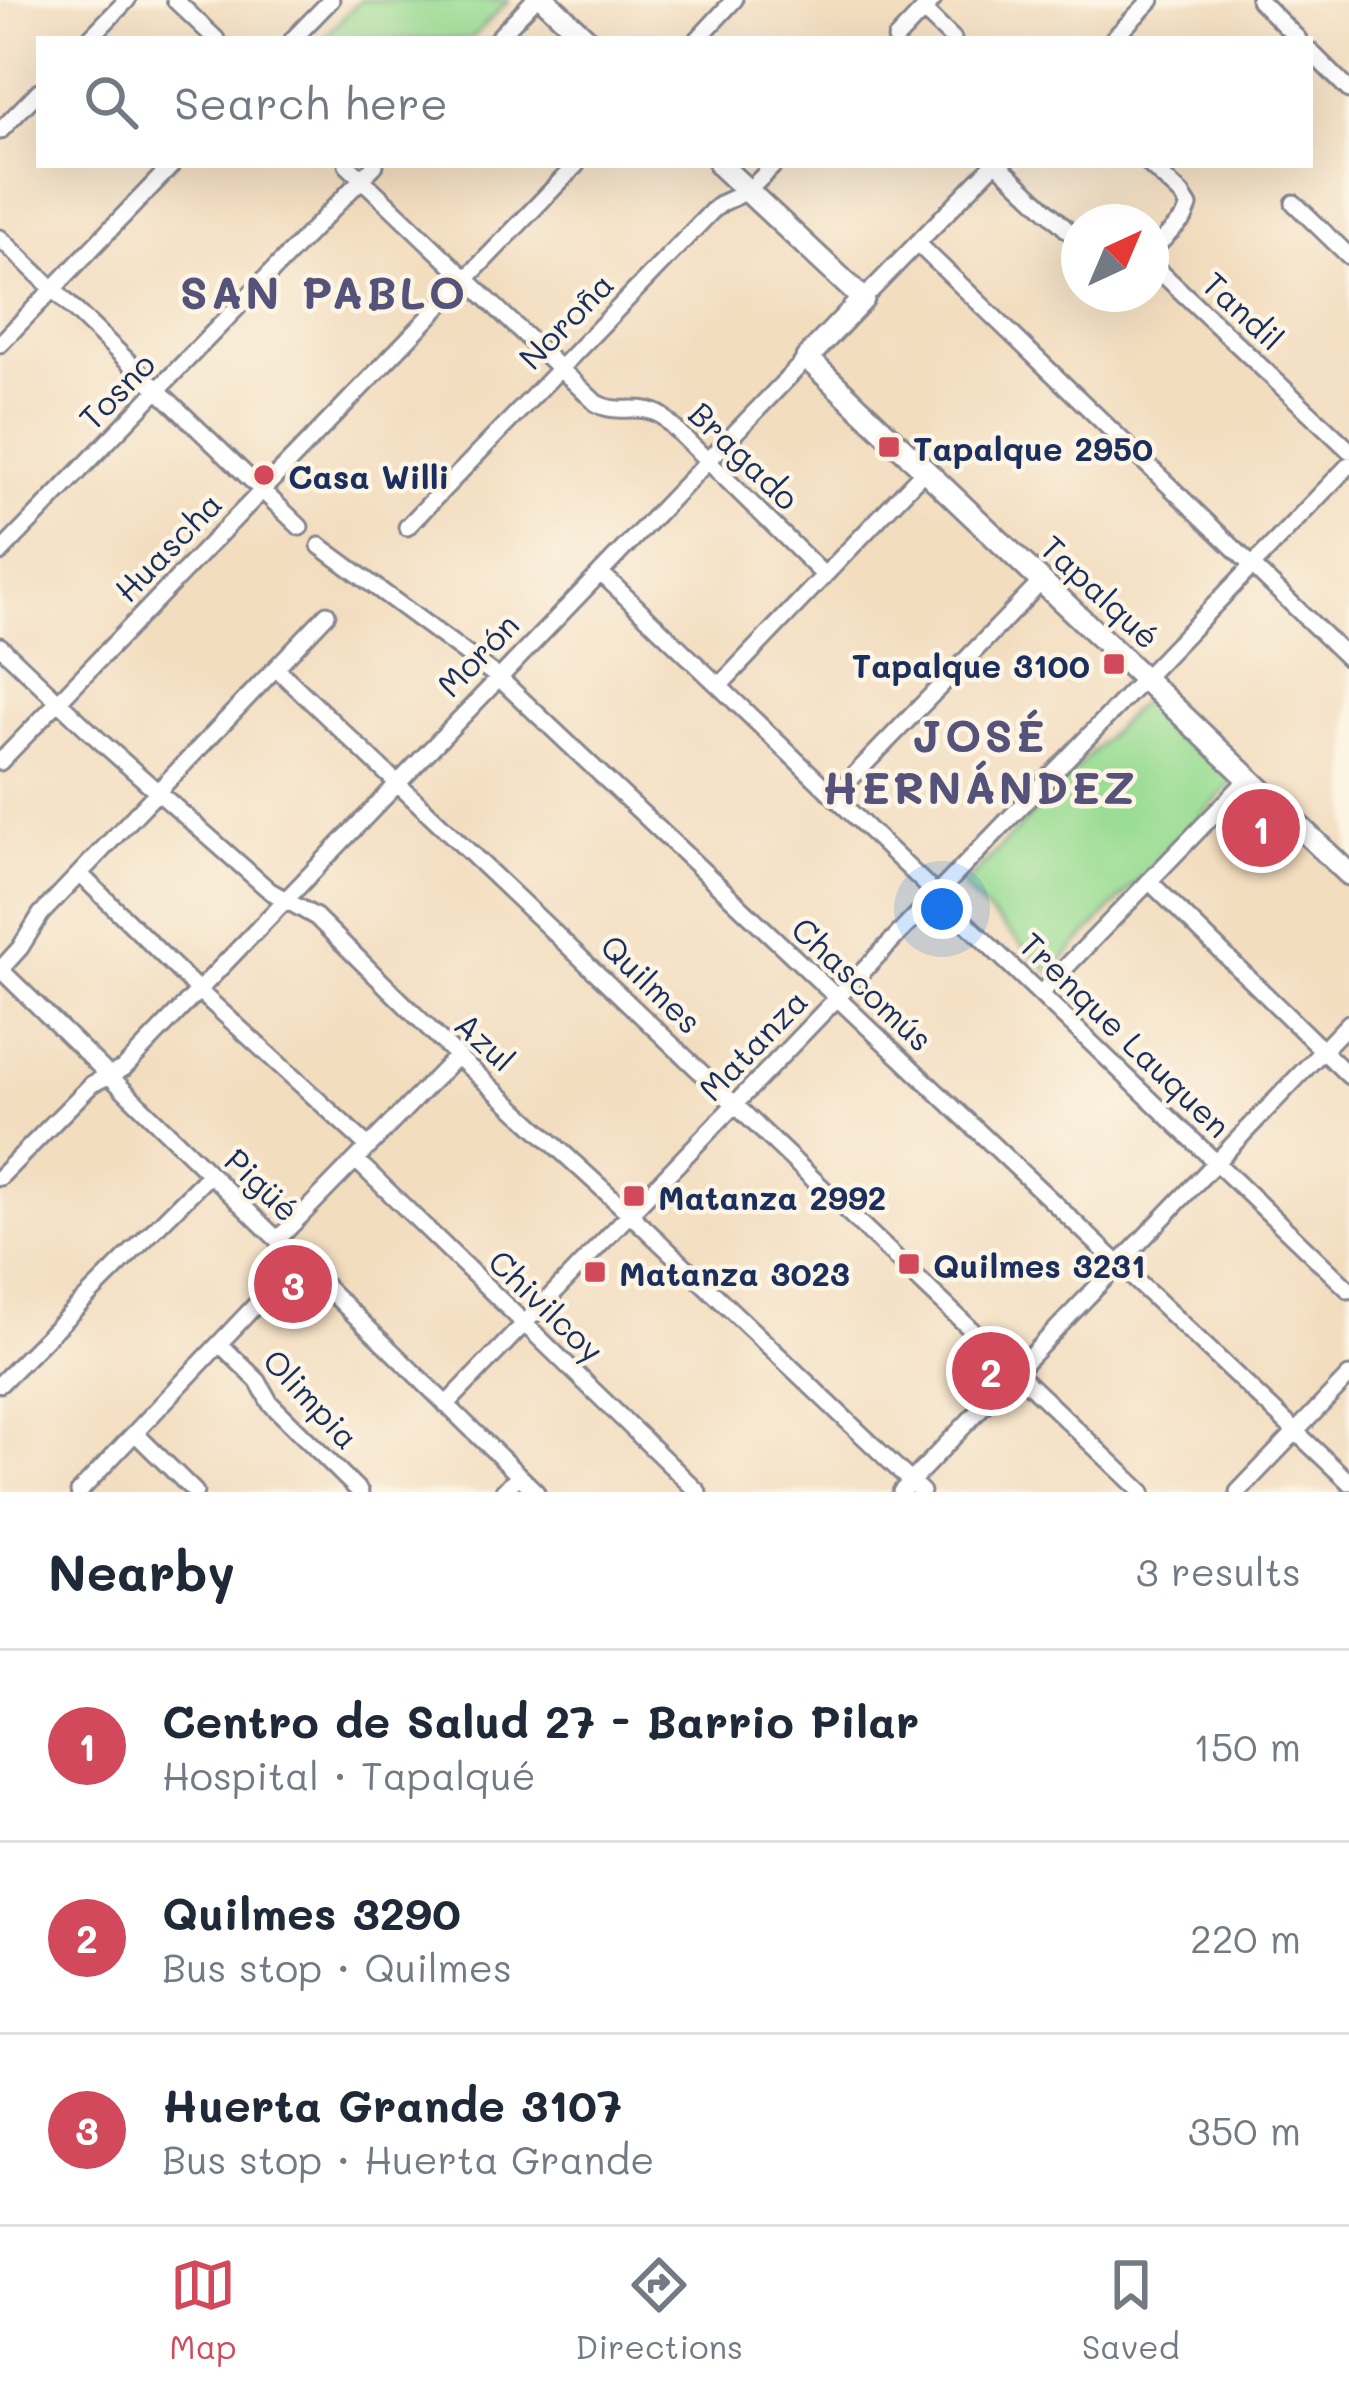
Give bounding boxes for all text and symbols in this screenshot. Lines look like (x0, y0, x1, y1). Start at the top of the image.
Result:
search box (36, 36, 1313, 168)
icon: search (78, 69, 144, 135)
text: Search here (174, 73, 448, 131)
north arrow (1061, 204, 1169, 312)
street label: Tandil (1194, 261, 1294, 359)
district label: SAN PABLO (180, 262, 468, 320)
street label: Noroña (508, 262, 622, 378)
street label: Tosno (69, 342, 163, 438)
street label: Bragado (680, 392, 810, 518)
place label: Tapalque 2950 (913, 426, 1153, 469)
marker: Tapalque 2950 (876, 434, 902, 460)
place label: Casa Willi (288, 454, 450, 497)
marker: Casa Willi (251, 462, 277, 488)
street label: Huascha (104, 482, 230, 610)
street label: Tapalqué (1032, 525, 1170, 657)
street label: Morón (427, 603, 527, 705)
place label: Tapalque 3100 (852, 643, 1090, 686)
marker: Tapalque 3100 (1101, 651, 1127, 677)
district label: JOSÉ HERNÁNDEZ (822, 705, 1138, 815)
pin: 1 (1222, 783, 1300, 873)
your location (912, 879, 972, 939)
street label: Chascomús (783, 907, 943, 1059)
street label: Trenque Lauquen (1011, 922, 1241, 1146)
street label: Quilmes (592, 924, 712, 1042)
street label: Matanza (688, 979, 816, 1109)
street label: Azul (447, 1002, 525, 1080)
street label: Pigüé (216, 1138, 310, 1230)
place label: Matanza 2992 (658, 1175, 886, 1218)
marker: Matanza 2992 (621, 1183, 647, 1209)
pin: 3 (254, 1239, 332, 1329)
street label: Chivilcoy (479, 1239, 614, 1371)
place label: Quilmes 3231 (933, 1243, 1146, 1286)
place label: Matanza 3023 (619, 1251, 850, 1294)
marker: Quilmes 3231 (896, 1251, 922, 1277)
marker: Matanza 3023 (582, 1259, 608, 1285)
pin: 2 (952, 1326, 1030, 1416)
street label: Olimpia (255, 1339, 369, 1457)
text: Nearby (48, 1537, 235, 1604)
text: 3 results (1136, 1545, 1301, 1596)
text: Centro de Salud 27 - Barrio Pilar (162, 1691, 919, 1749)
text: 1 (78, 1720, 96, 1771)
text: 150 m (1193, 1720, 1301, 1771)
text: Hospital · Tapalqué (162, 1749, 536, 1800)
text: Quilmes 3290 (162, 1883, 461, 1941)
text: 2 (76, 1912, 98, 1963)
text: 220 m (1190, 1912, 1301, 1963)
text: Bus stop · Quilmes (162, 1941, 512, 1992)
text: Huerta Grande 3107 (162, 2075, 622, 2133)
text: 3 (75, 2104, 99, 2155)
text: 350 m (1188, 2104, 1301, 2155)
text: Bus stop · Huerta Grande (162, 2133, 654, 2184)
tab: Map (169, 2252, 237, 2367)
tab: Directions (575, 2252, 743, 2367)
tab: Saved (1082, 2252, 1180, 2367)

